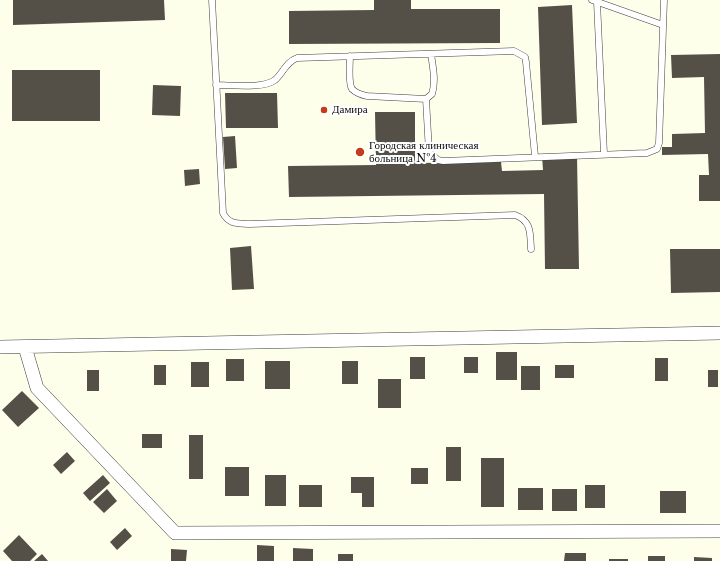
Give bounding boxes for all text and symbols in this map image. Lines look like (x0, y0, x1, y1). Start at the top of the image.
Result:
place label: Дамира (332, 103, 368, 117)
marker: Дамира (319, 105, 329, 115)
place label: Городская клиническая больница №4 (369, 139, 479, 165)
marker: Городская клиническая больница №4 (354, 146, 366, 158)

